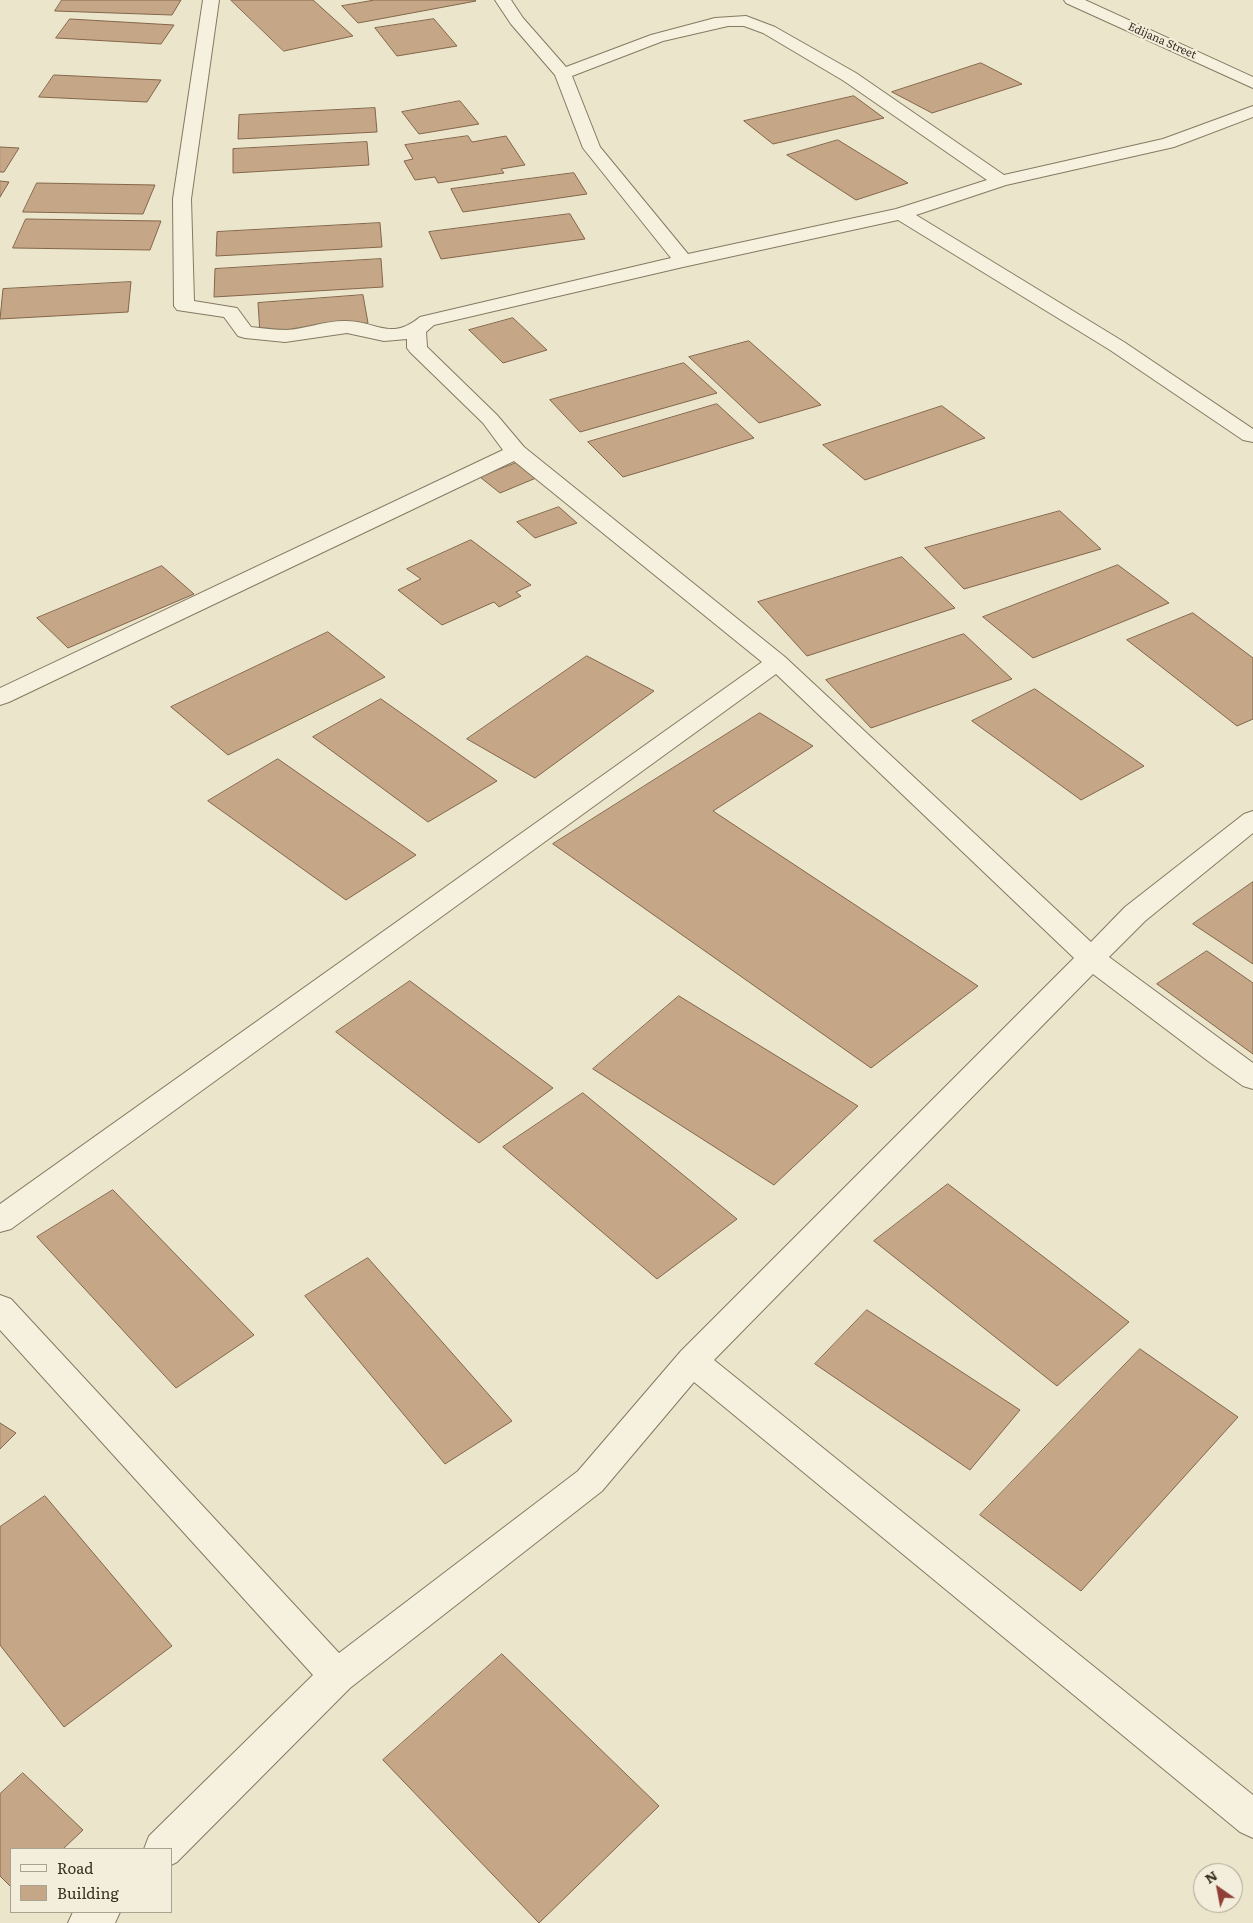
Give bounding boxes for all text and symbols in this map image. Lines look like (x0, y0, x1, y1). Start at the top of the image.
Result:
street label: Edijana Street (1126, 20, 1198, 62)
legend (10, 1848, 172, 1913)
text: Road (57, 1856, 93, 1879)
north arrow (1193, 1863, 1243, 1913)
text: N (1200, 1865, 1221, 1888)
text: Building (57, 1881, 119, 1904)

